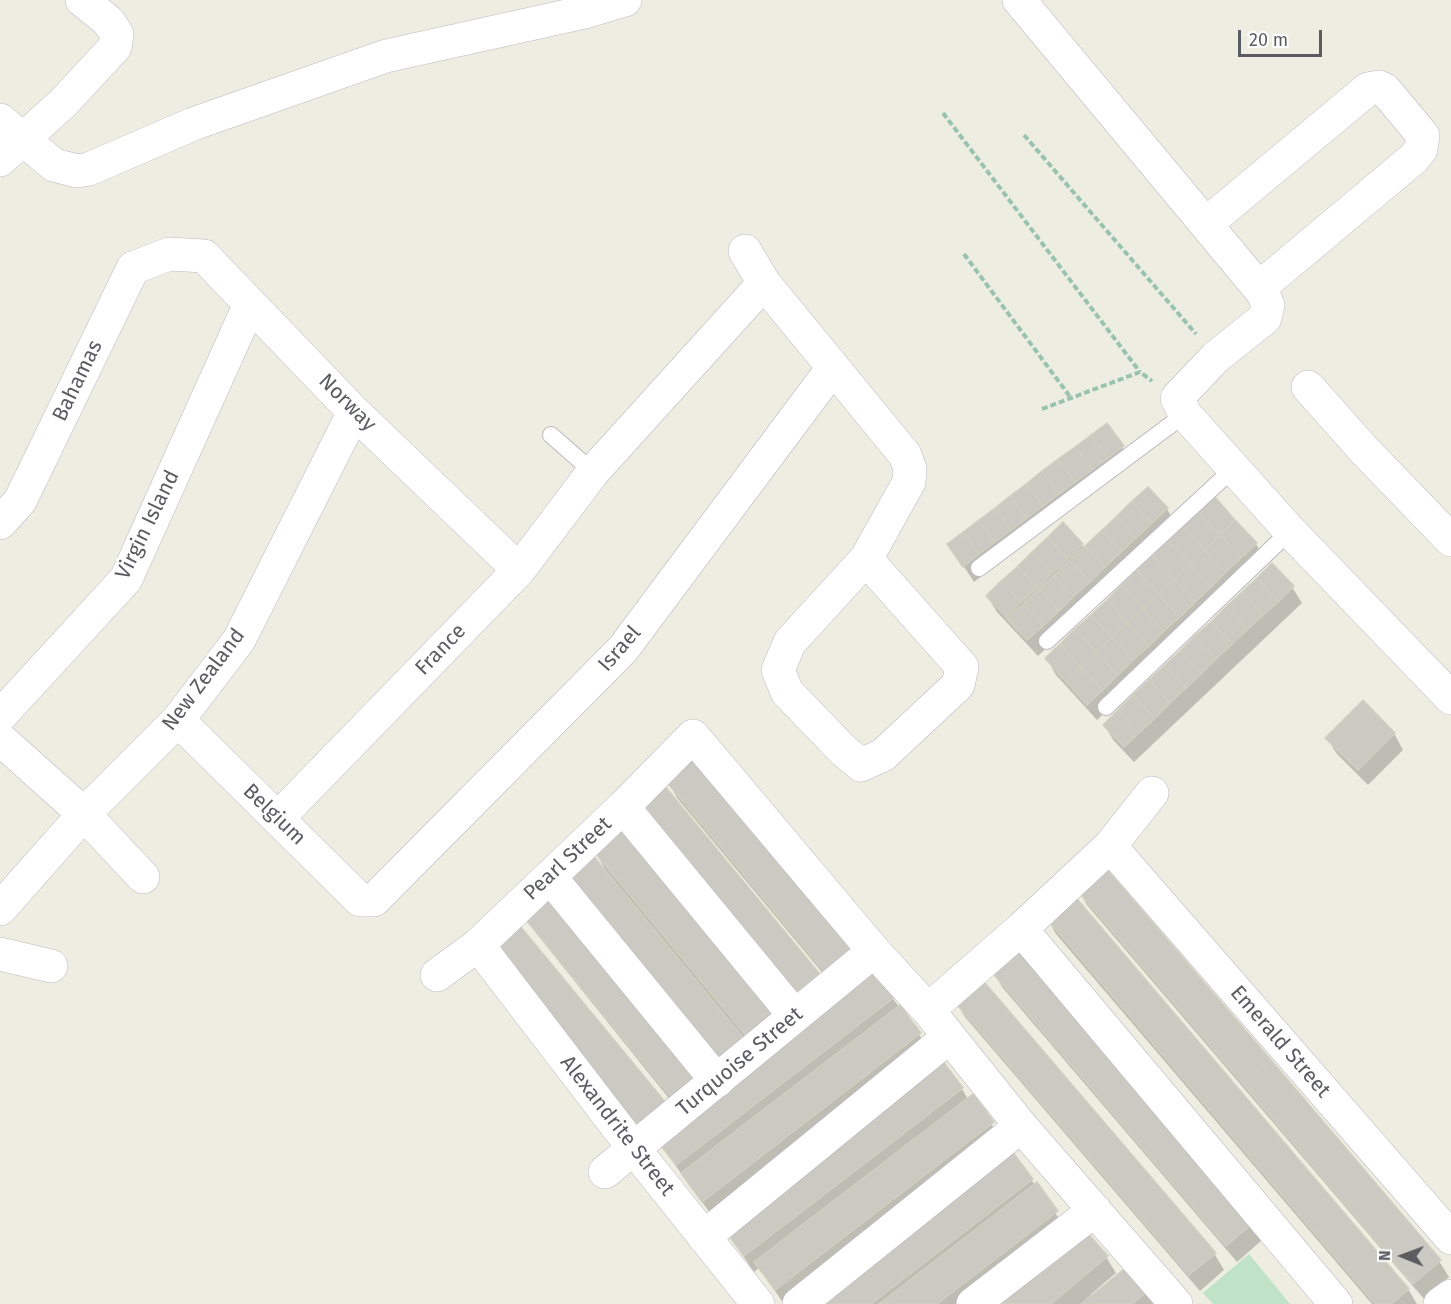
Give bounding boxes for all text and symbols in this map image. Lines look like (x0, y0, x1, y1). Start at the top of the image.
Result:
scale bar (1241, 18, 1325, 56)
text: 20 m (1249, 29, 1288, 51)
street label: Bahamas (48, 336, 108, 426)
street label: Norway (313, 369, 381, 437)
street label: Virgin Island (111, 466, 185, 584)
street label: France (410, 619, 472, 681)
street label: Israel (593, 621, 647, 677)
street label: New Zealand (157, 624, 251, 736)
street label: Belgium (237, 779, 311, 851)
street label: Pearl Street (519, 812, 617, 906)
street label: Emerald Street (1225, 981, 1335, 1103)
street label: Turquoise Street (672, 1002, 808, 1122)
street label: Alexandrite Street (555, 1051, 679, 1201)
north arrow (1373, 1226, 1433, 1286)
text: N (1375, 1250, 1394, 1261)

